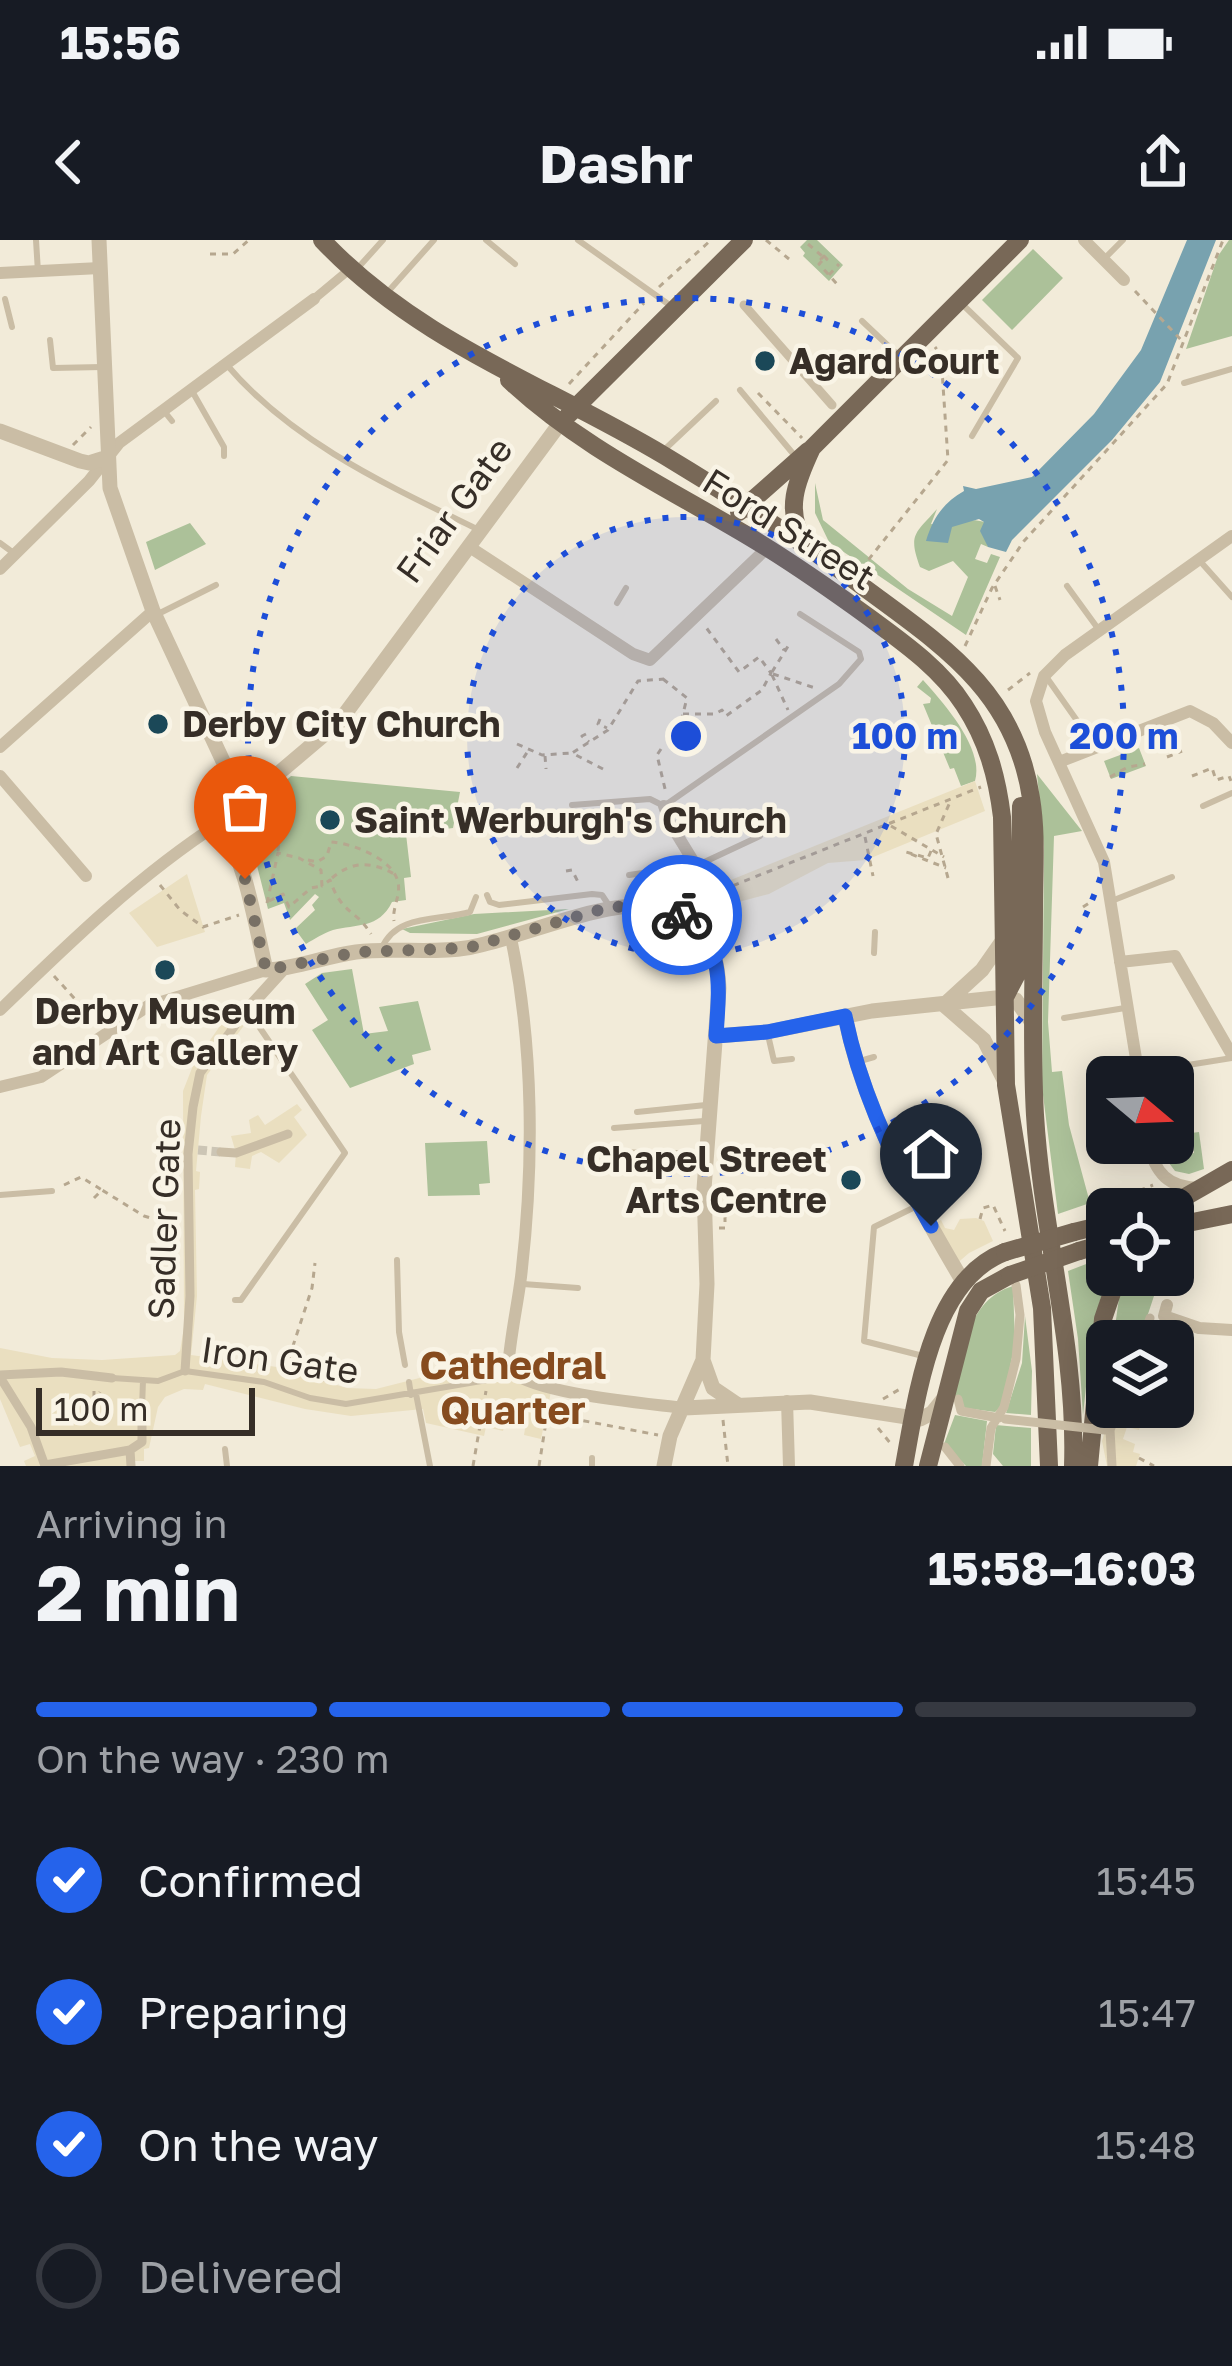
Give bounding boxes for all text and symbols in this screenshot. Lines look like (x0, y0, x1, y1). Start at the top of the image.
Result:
text: 15:56 (60, 15, 181, 69)
icon: back (36, 129, 102, 195)
icon: share (1130, 129, 1196, 195)
text: Dashr (539, 130, 693, 195)
place label: Agard Court (789, 339, 1000, 382)
marker: Agard Court (752, 348, 778, 374)
street label: Friar Gate (386, 429, 521, 591)
street label: Ford Street (696, 459, 883, 598)
place label: Derby City Church (182, 702, 501, 745)
marker: Derby City Church (145, 711, 171, 737)
text: 100 m (852, 714, 958, 757)
text: 200 m (1069, 714, 1179, 757)
centre of rings (665, 715, 707, 757)
pin (194, 756, 296, 879)
icon: bag (212, 774, 278, 840)
place label: Saint Werburgh's Church (354, 798, 787, 841)
marker: Saint Werburgh's Church (317, 807, 343, 833)
courier (622, 855, 742, 975)
icon: bike (649, 882, 715, 948)
marker: Derby Museum and Art Gallery (152, 957, 178, 983)
place label: Derby Museum and Art Gallery (32, 989, 299, 1073)
north arrow (1086, 1056, 1194, 1164)
map controls (1086, 1056, 1194, 1428)
pin (880, 1103, 982, 1226)
street label: Sadler Gate (139, 1118, 188, 1320)
icon: home (898, 1121, 964, 1187)
place label: Chapel Street Arts Centre (586, 1137, 827, 1221)
marker: Chapel Street Arts Centre (838, 1167, 864, 1193)
button: locate (1086, 1188, 1194, 1296)
button: layers (1086, 1320, 1194, 1428)
street label: Iron Gate (199, 1327, 361, 1392)
district label: Cathedral Quarter (420, 1341, 606, 1433)
scale bar (36, 1382, 255, 1435)
text: 100 m (54, 1389, 148, 1428)
text: Arriving in (36, 1500, 227, 1547)
text: 15:58–16:03 (928, 1541, 1196, 1595)
text: 2 min (36, 1545, 240, 1638)
text: On the way · 230 m (36, 1735, 390, 1782)
icon: check (36, 1847, 102, 1913)
text: Confirmed (138, 1853, 363, 1907)
text: 15:45 (1096, 1857, 1196, 1904)
icon: check (36, 1979, 102, 2045)
text: Preparing (138, 1985, 349, 2039)
text: 15:47 (1098, 1989, 1196, 2036)
icon: check (36, 2111, 102, 2177)
text: On the way (138, 2117, 379, 2171)
text: 15:48 (1095, 2121, 1196, 2168)
text: Delivered (138, 2249, 343, 2303)

